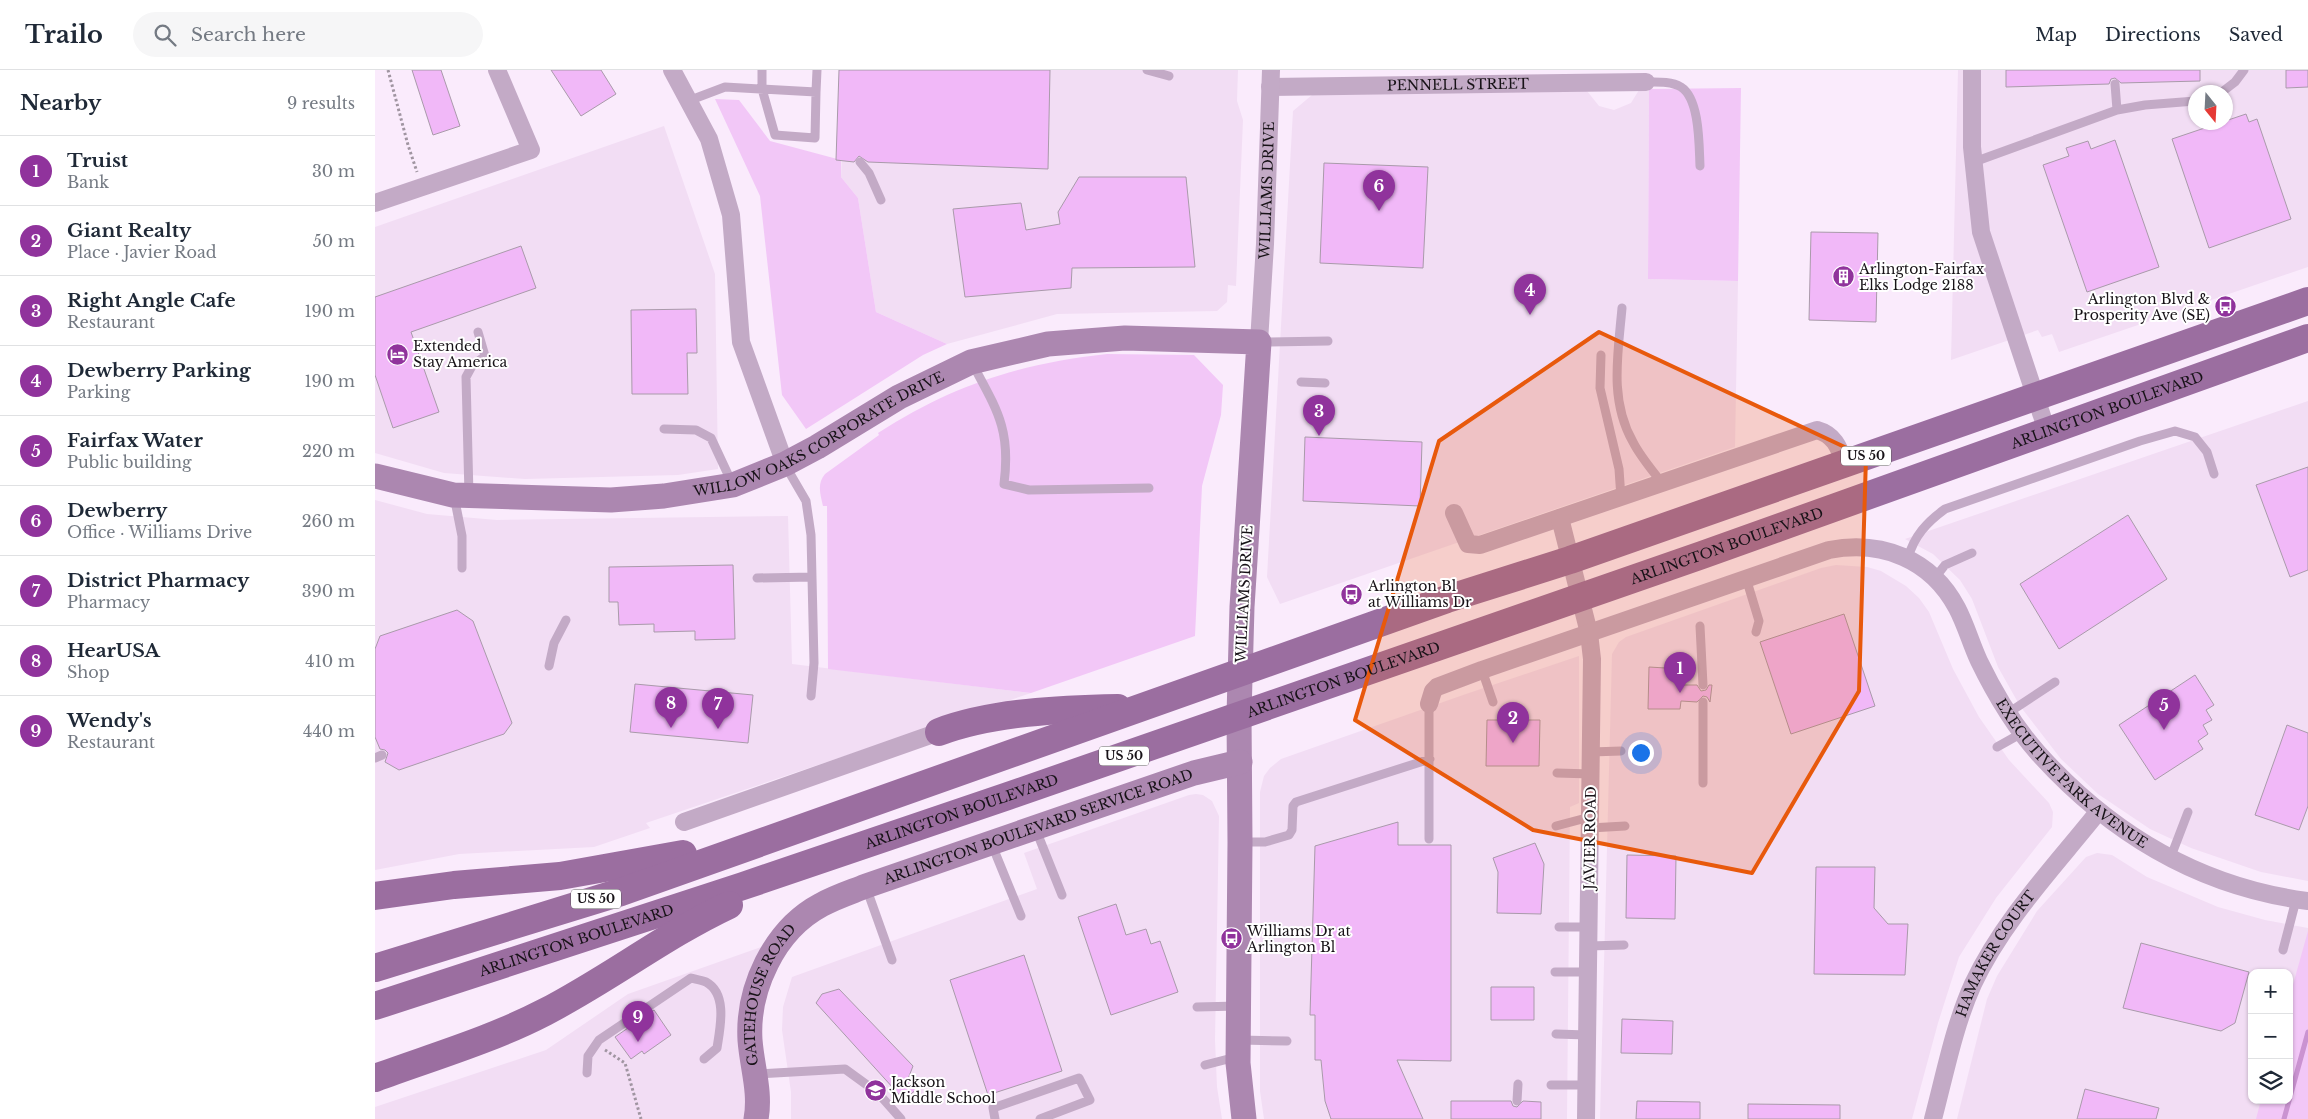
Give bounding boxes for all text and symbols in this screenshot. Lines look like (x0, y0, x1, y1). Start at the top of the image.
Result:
search box (133, 12, 483, 57)
text: Trailo (25, 20, 103, 49)
icon: search (151, 21, 179, 49)
text: Search here (191, 23, 306, 46)
text: Map (2035, 24, 2077, 46)
text: Directions (2105, 24, 2201, 46)
text: Saved (2229, 24, 2283, 46)
street label: PENNELL STREET (1387, 75, 1529, 94)
north arrow (2188, 85, 2233, 130)
text: Nearby (20, 90, 101, 116)
text: 9 results (287, 93, 355, 113)
street label: WILLIAMS DRIVE (1255, 121, 1278, 261)
text: Truist (67, 149, 128, 172)
text: 1 (33, 161, 39, 181)
text: 30 m (312, 161, 355, 181)
pin: 6 (1363, 170, 1395, 211)
text: Bank (67, 172, 109, 192)
text: Giant Realty (67, 219, 191, 242)
text: 2 (31, 231, 41, 251)
text: 50 m (313, 231, 355, 251)
text: Place · Javier Road (67, 242, 217, 262)
place label: Arlington-Fairfax Elks Lodge 2188 (1858, 260, 1985, 294)
building icon: Arlington-Fairfax Elks Lodge 2188 (1831, 265, 1855, 289)
pin: 4 (1514, 274, 1546, 315)
text: Right Angle Cafe (67, 289, 236, 312)
place label: Arlington Blvd & Prosperity Ave (SE) (2073, 290, 2210, 324)
bus stop icon: Arlington Blvd & Prosperity Ave (SE) (2214, 295, 2238, 319)
text: 3 (31, 301, 41, 321)
text: 190 m (304, 301, 355, 321)
text: Restaurant (67, 312, 155, 332)
place label: Extended Stay America (413, 337, 508, 371)
hotel icon: Extended Stay America (385, 342, 409, 366)
text: Dewberry Parking (67, 359, 251, 382)
street label: WILLOW OAKS CORPORATE DRIVE (691, 367, 947, 500)
street label: ARLINGTON BOULEVARD (2007, 367, 2206, 453)
text: 4 (31, 371, 41, 391)
text: 190 m (304, 371, 355, 391)
text: Parking (67, 382, 130, 402)
pin: 3 (1303, 395, 1335, 436)
text: Fairfax Water (67, 429, 203, 452)
text: 5 (31, 441, 41, 461)
text: 220 m (302, 441, 355, 461)
road number: US 50 (1841, 446, 1891, 466)
text: Public building (67, 452, 192, 472)
text: Dewberry (67, 499, 167, 522)
street label: ARLINGTON BOULEVARD (1627, 503, 1826, 589)
text: 6 (31, 511, 41, 531)
text: 260 m (302, 511, 355, 531)
text: Office · Williams Drive (67, 522, 252, 542)
street label: WILLIAMS DRIVE (1231, 525, 1257, 664)
text: District Pharmacy (67, 569, 249, 592)
place label: Arlington Bl at Williams Dr (1367, 577, 1472, 611)
text: 7 (32, 581, 40, 601)
text: 390 m (302, 581, 355, 601)
bus stop icon: Arlington Bl at Williams Dr (1340, 582, 1364, 606)
text: Pharmacy (67, 592, 150, 612)
street label: ARLINGTON BOULEVARD (1243, 638, 1443, 722)
text: HearUSA (67, 639, 160, 662)
text: 8 (31, 651, 41, 671)
text: 410 m (305, 651, 355, 671)
pin: 1 (1664, 652, 1696, 693)
text: Shop (67, 662, 110, 682)
pin: 8 (655, 687, 687, 728)
pin: 7 (702, 688, 734, 729)
pin: 5 (2148, 689, 2180, 730)
street label: EXECUTIVE PARK AVENUE (1992, 695, 2151, 852)
pin: 2 (1497, 702, 1529, 743)
text: Wendy's (67, 709, 152, 732)
text: 9 (31, 721, 41, 741)
text: 440 m (303, 721, 355, 741)
text: Restaurant (67, 732, 155, 752)
your location (1628, 740, 1654, 766)
road number: US 50 (1099, 746, 1149, 766)
street label: ARLINGTON BOULEVARD SERVICE ROAD (880, 765, 1195, 889)
street label: ARLINGTON BOULEVARD (861, 770, 1061, 853)
street label: JAVIER ROAD (1580, 786, 1600, 892)
street label: HAMAKER COURT (1952, 887, 2039, 1019)
road number: US 50 (571, 890, 621, 909)
street label: ARLINGTON BOULEVARD (476, 900, 676, 981)
street label: GATEHOUSE ROAD (741, 920, 799, 1067)
place label: Williams Dr at Arlington Bl (1246, 922, 1352, 956)
bus stop icon: Williams Dr at Arlington Bl (1219, 927, 1243, 951)
map controls (2248, 969, 2293, 1104)
button: + (2248, 969, 2293, 1014)
pin: 9 (622, 1001, 654, 1042)
button: − (2248, 1014, 2293, 1059)
button: layers (2248, 1059, 2293, 1104)
place label: Jackson Middle School (889, 1073, 996, 1107)
school or university icon: Jackson Middle School (863, 1078, 887, 1102)

